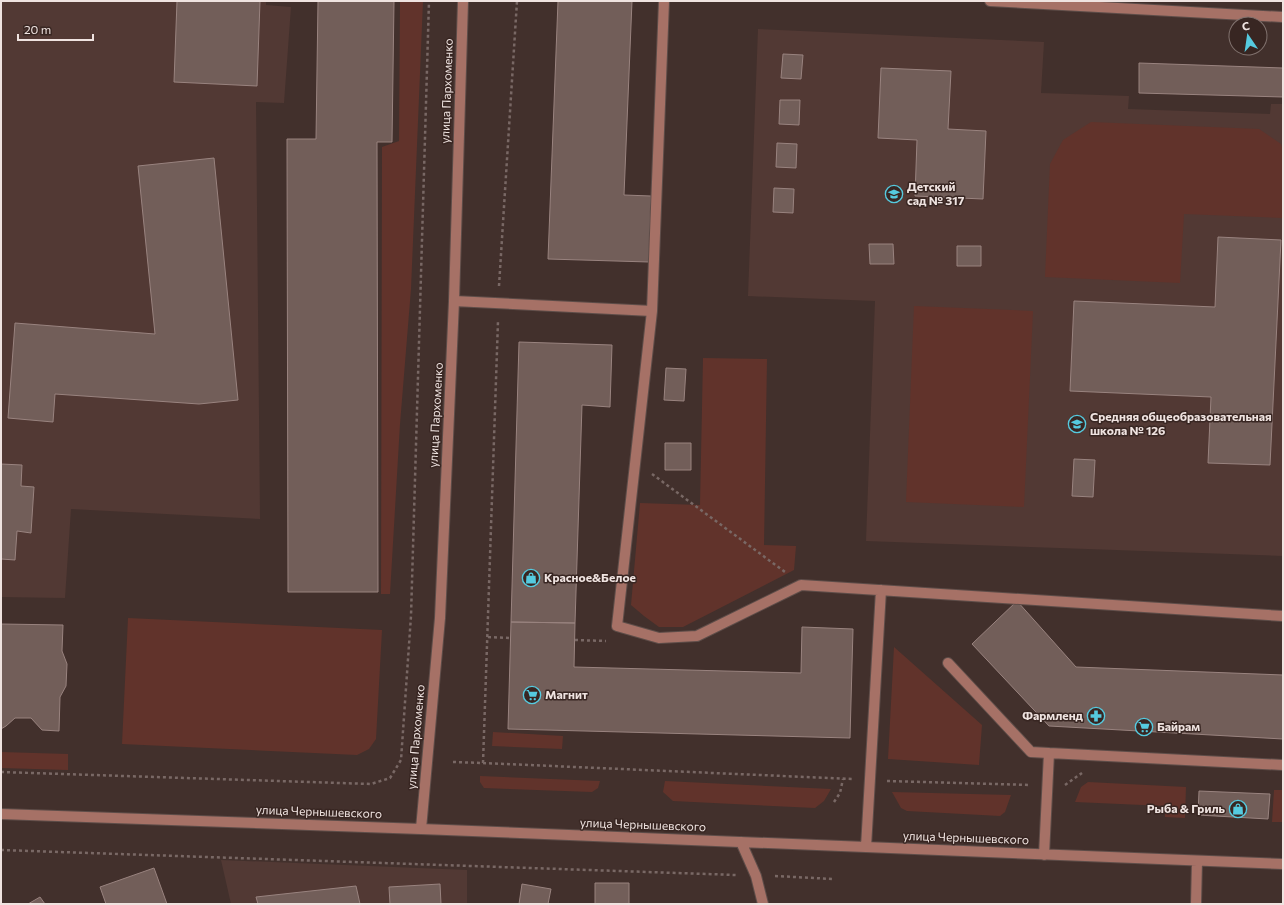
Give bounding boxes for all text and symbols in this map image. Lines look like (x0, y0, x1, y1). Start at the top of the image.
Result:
scale bar (18, 16, 93, 42)
north arrow (1228, 16, 1268, 56)
text: С (1241, 18, 1251, 33)
text: 20 m (24, 22, 51, 36)
street label: улица Пархоменко (437, 38, 455, 144)
place label: Детский сад № 317 (907, 179, 965, 207)
school or university icon: Детский сад № 317 (884, 184, 904, 204)
street label: улица Пархоменко (425, 362, 445, 468)
place label: Средняя общеобразовательная школа № 126 (1090, 409, 1272, 437)
school or university icon: Средняя общеобразовательная школа № 126 (1067, 414, 1087, 434)
shop icon: Красное&Белое (521, 568, 541, 588)
place label: Красное&Белое (544, 570, 636, 584)
street label: улица Пархоменко (403, 684, 427, 790)
supermarket icon: Магнит (522, 685, 542, 705)
place label: Магнит (545, 687, 588, 701)
pharmacy icon: Фармленд (1086, 706, 1106, 726)
place label: Фармленд (1022, 708, 1084, 722)
supermarket icon: Байрам (1134, 717, 1154, 737)
place label: Байрам (1157, 719, 1200, 733)
shop icon: Рыба & Гриль (1228, 799, 1248, 819)
place label: Рыба & Гриль (1147, 801, 1226, 815)
street label: улица Чернышевского (256, 802, 382, 820)
street label: улица Чернышевского (580, 815, 706, 833)
street label: улица Чернышевского (903, 828, 1029, 846)

